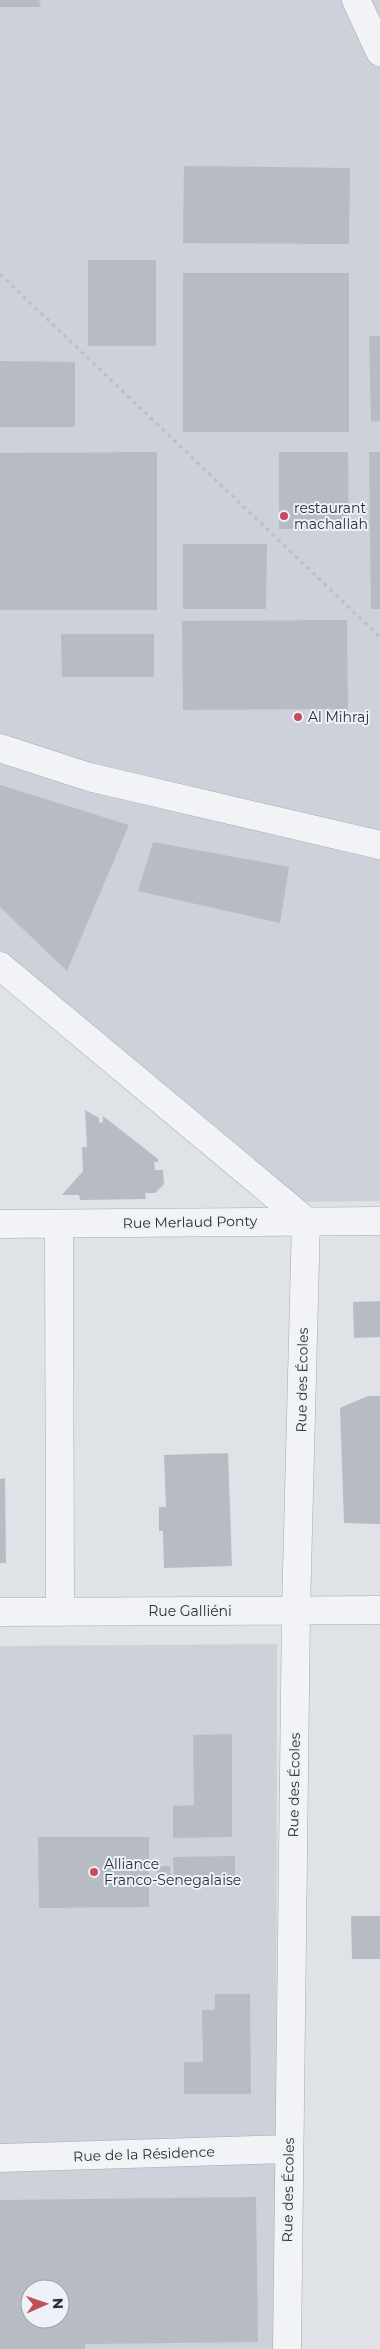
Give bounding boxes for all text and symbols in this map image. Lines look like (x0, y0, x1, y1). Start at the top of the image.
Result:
place label: restaurant machallah (294, 499, 368, 533)
marker: restaurant machallah (278, 510, 290, 522)
place label: Al Mihraj (308, 708, 369, 726)
marker: Al Mihraj (292, 711, 304, 723)
street label: Rue Merlaud Ponty (123, 1212, 258, 1232)
street label: Rue des Écoles (292, 1327, 312, 1433)
street label: Rue Galliéni (148, 1602, 232, 1620)
street label: Rue des Écoles (284, 1732, 304, 1838)
place label: Alliance Franco-Senegalaise (104, 1855, 241, 1889)
marker: Alliance Franco-Senegalaise (88, 1866, 100, 1878)
street label: Rue des Écoles (278, 2137, 298, 2243)
street label: Rue de la Résidence (73, 2143, 215, 2165)
north arrow (20, 2279, 70, 2329)
text: N (49, 2298, 67, 2310)

